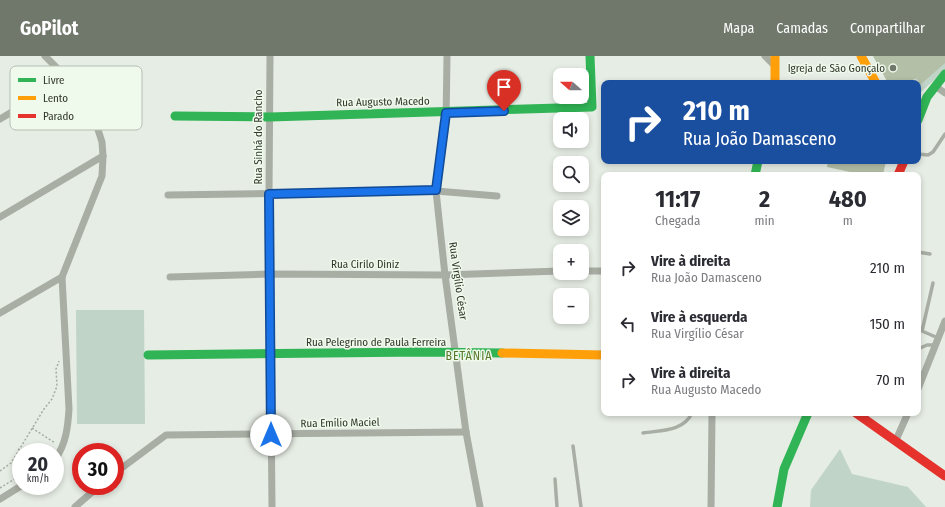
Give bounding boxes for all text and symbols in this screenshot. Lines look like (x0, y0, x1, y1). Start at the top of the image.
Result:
text: GoPilot (20, 17, 79, 40)
text: Mapa (723, 20, 754, 37)
text: Camadas (776, 20, 828, 37)
text: Compartilhar (850, 20, 925, 37)
place label: Igreja de São Gonçalo (788, 62, 885, 75)
marker: Igreja de São Gonçalo (888, 63, 898, 73)
legend (10, 66, 142, 130)
north arrow (553, 68, 589, 104)
map controls (553, 68, 589, 324)
pin (487, 70, 521, 111)
text: Livre (43, 74, 65, 87)
icon: arrive (493, 76, 515, 98)
street label: Rua Sinhá do Rancho (252, 89, 265, 185)
text: Lento (43, 92, 68, 105)
text: 210 m (683, 94, 750, 127)
street label: Rua Augusto Macedo (336, 95, 430, 109)
icon: right (617, 96, 669, 148)
text: Parado (43, 110, 74, 123)
button: sound (553, 112, 589, 148)
text: Rua João Damasceno (683, 128, 837, 150)
button: search (553, 156, 589, 192)
text: 11:17 (655, 185, 700, 213)
text: 2 (759, 185, 770, 213)
text: 480 (829, 185, 867, 213)
button: layers (553, 200, 589, 236)
text: Chegada (655, 213, 700, 228)
text: min (755, 213, 775, 228)
text: m (843, 213, 853, 228)
street label: Rua Virgílio César (446, 241, 470, 321)
button: + (553, 244, 589, 280)
text: Vire à direita (651, 252, 730, 270)
icon: right (617, 257, 639, 279)
street label: Rua Cirilo Diniz (331, 258, 400, 271)
text: 210 m (870, 259, 905, 277)
text: Rua João Damasceno (651, 270, 762, 285)
button: − (553, 288, 589, 324)
text: Vire à esquerda (651, 308, 748, 326)
icon: left (617, 313, 639, 335)
text: 150 m (869, 315, 905, 333)
text: Rua Virgílio César (651, 326, 744, 341)
street label: Rua Pelegrino de Paula Ferreira (306, 336, 446, 349)
district label: BETÂNIA (445, 348, 493, 363)
text: Vire à direita (651, 364, 730, 382)
icon: right (617, 369, 639, 391)
text: 70 m (876, 371, 905, 389)
text: Rua Augusto Macedo (651, 382, 761, 397)
position arrow (250, 414, 292, 456)
street label: Rua Emílio Maciel (300, 416, 380, 430)
speed limit sign: 30 (72, 443, 124, 495)
text: 20 (28, 452, 48, 476)
text: km/h (27, 473, 49, 485)

